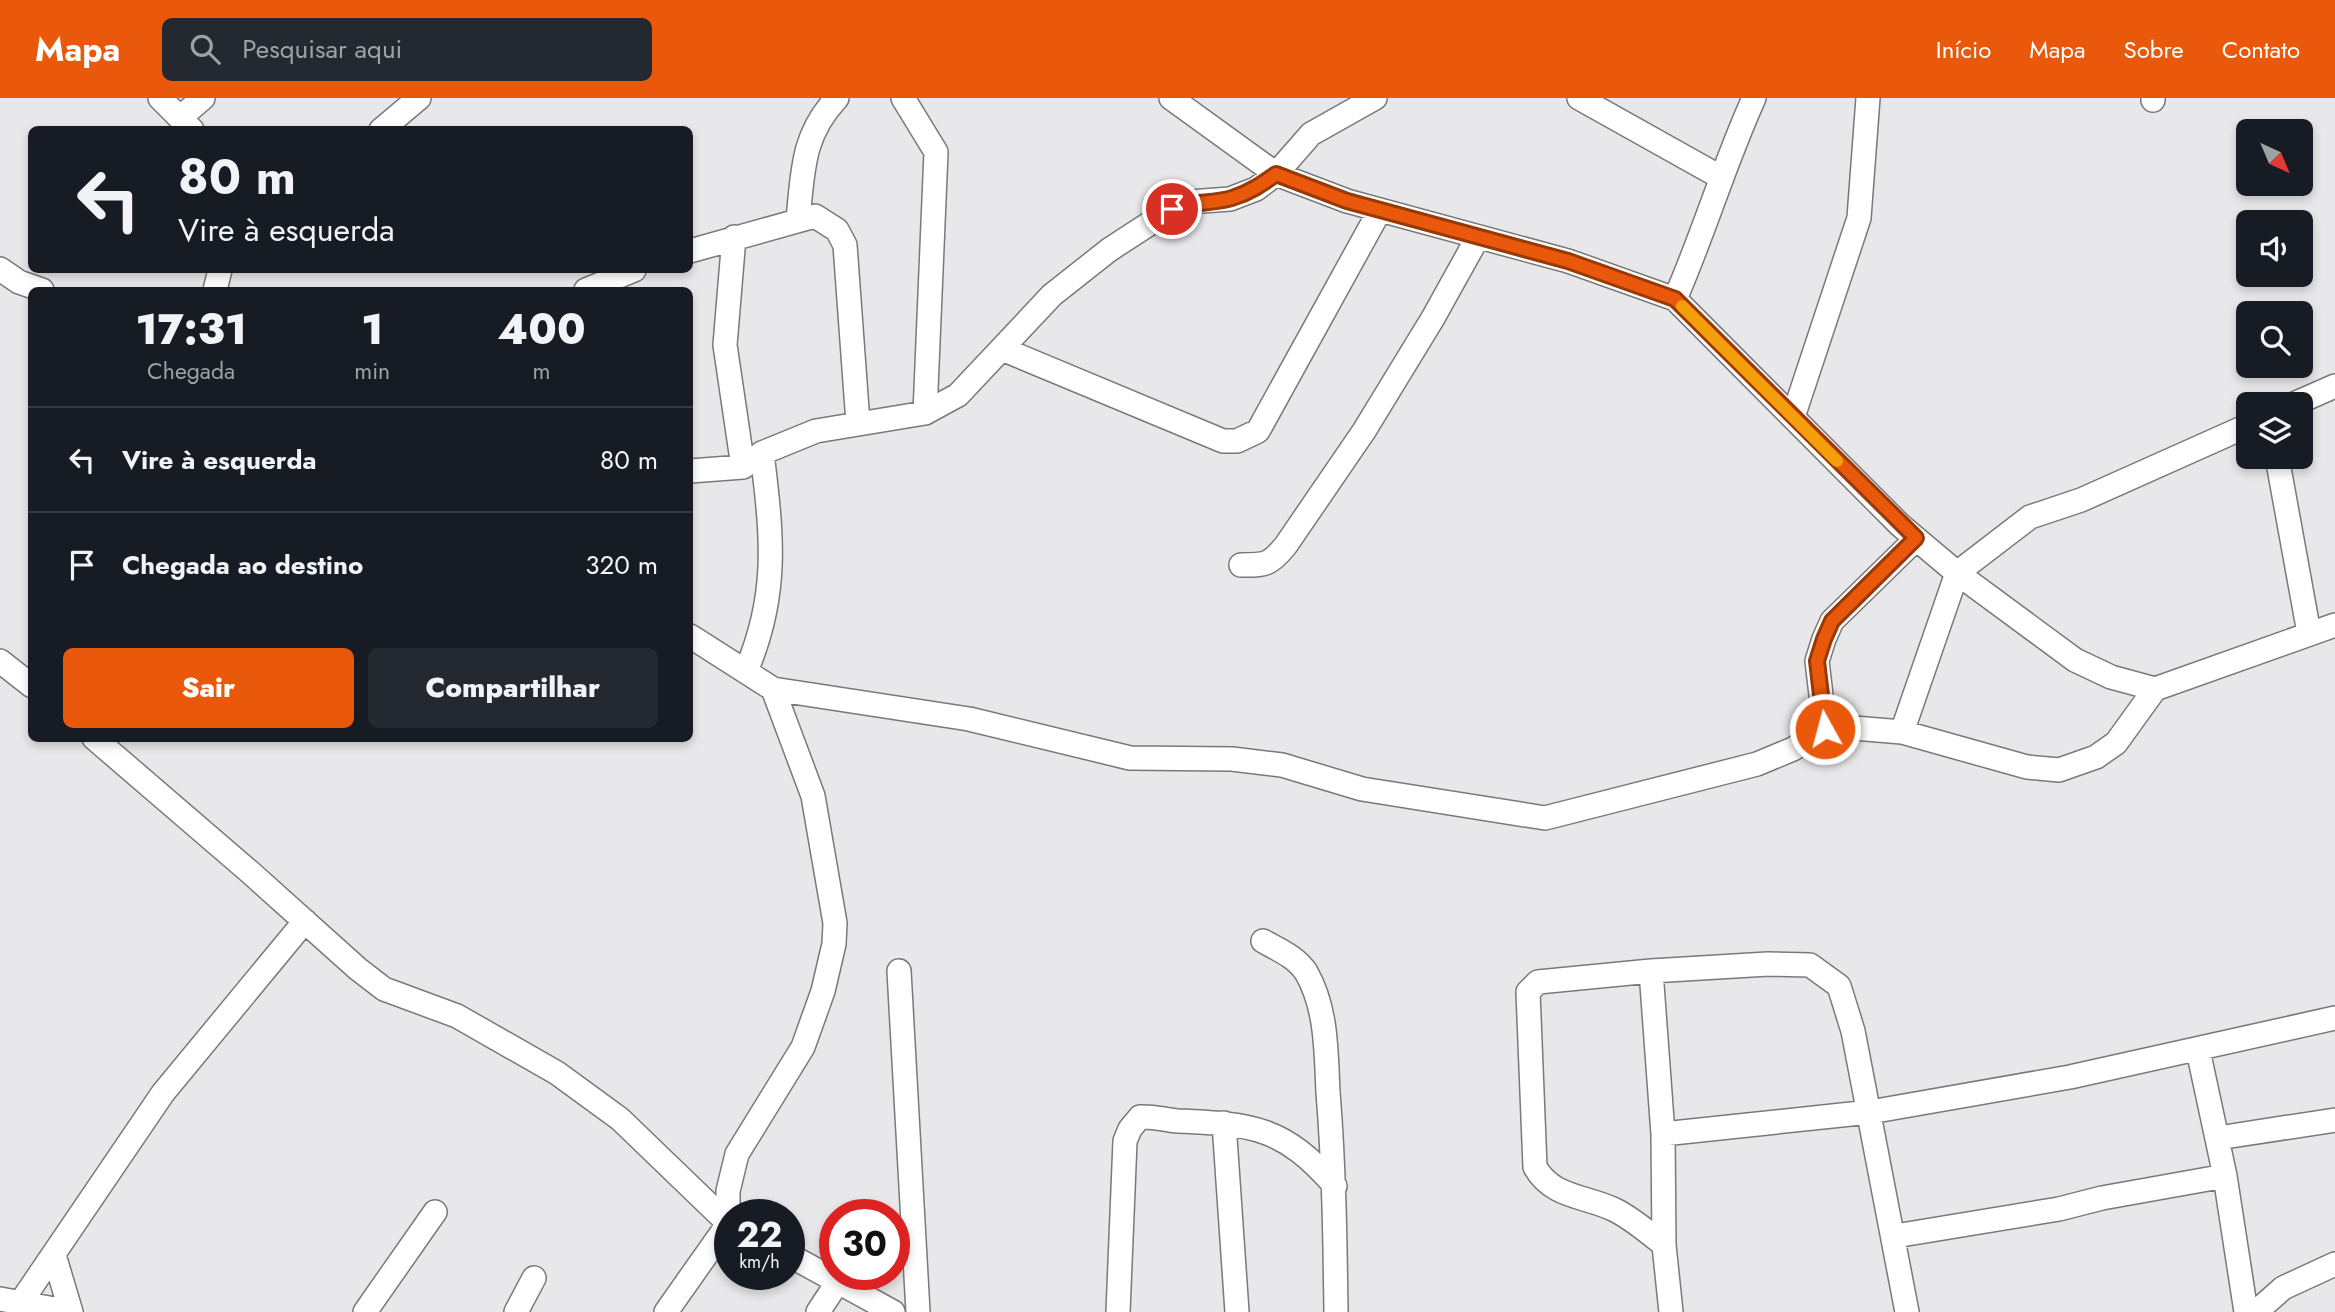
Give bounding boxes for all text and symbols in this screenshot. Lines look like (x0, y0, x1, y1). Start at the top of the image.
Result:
search box (162, 18, 652, 81)
text: Mapa (35, 26, 120, 73)
icon: search (186, 30, 224, 68)
text: Pesquisar aqui (242, 30, 402, 68)
text: Início (1936, 32, 1991, 67)
text: Mapa (2029, 32, 2086, 67)
text: Sobre (2124, 32, 2184, 67)
text: Contato (2222, 32, 2300, 67)
north arrow (2236, 119, 2314, 196)
map controls (2236, 119, 2313, 469)
text: 80 m (178, 142, 296, 212)
icon: left (63, 154, 154, 245)
pin (1142, 179, 1202, 239)
icon: arrive (1153, 190, 1191, 228)
text: Vire à esquerda (178, 207, 395, 253)
button: sound (2236, 210, 2313, 287)
text: 17:31 (135, 299, 247, 360)
text: 1 (361, 299, 383, 360)
text: 400 (498, 299, 586, 360)
button: search (2236, 301, 2313, 378)
text: Chegada (147, 354, 235, 388)
text: min (354, 354, 390, 388)
text: m (533, 354, 551, 388)
button: layers (2236, 392, 2313, 469)
icon: left (63, 441, 101, 479)
text: Vire à esquerda (122, 441, 317, 479)
text: 80 m (600, 441, 658, 479)
icon: arrive (63, 546, 101, 584)
text: Chegada ao destino (122, 546, 363, 584)
text: 320 m (585, 546, 658, 584)
button: Sair (63, 648, 354, 728)
button: Compartilhar (368, 648, 658, 728)
position arrow (1788, 692, 1862, 766)
speed limit sign: 30 (819, 1199, 910, 1290)
text: 22 (737, 1210, 782, 1260)
text: km/h (739, 1249, 780, 1275)

